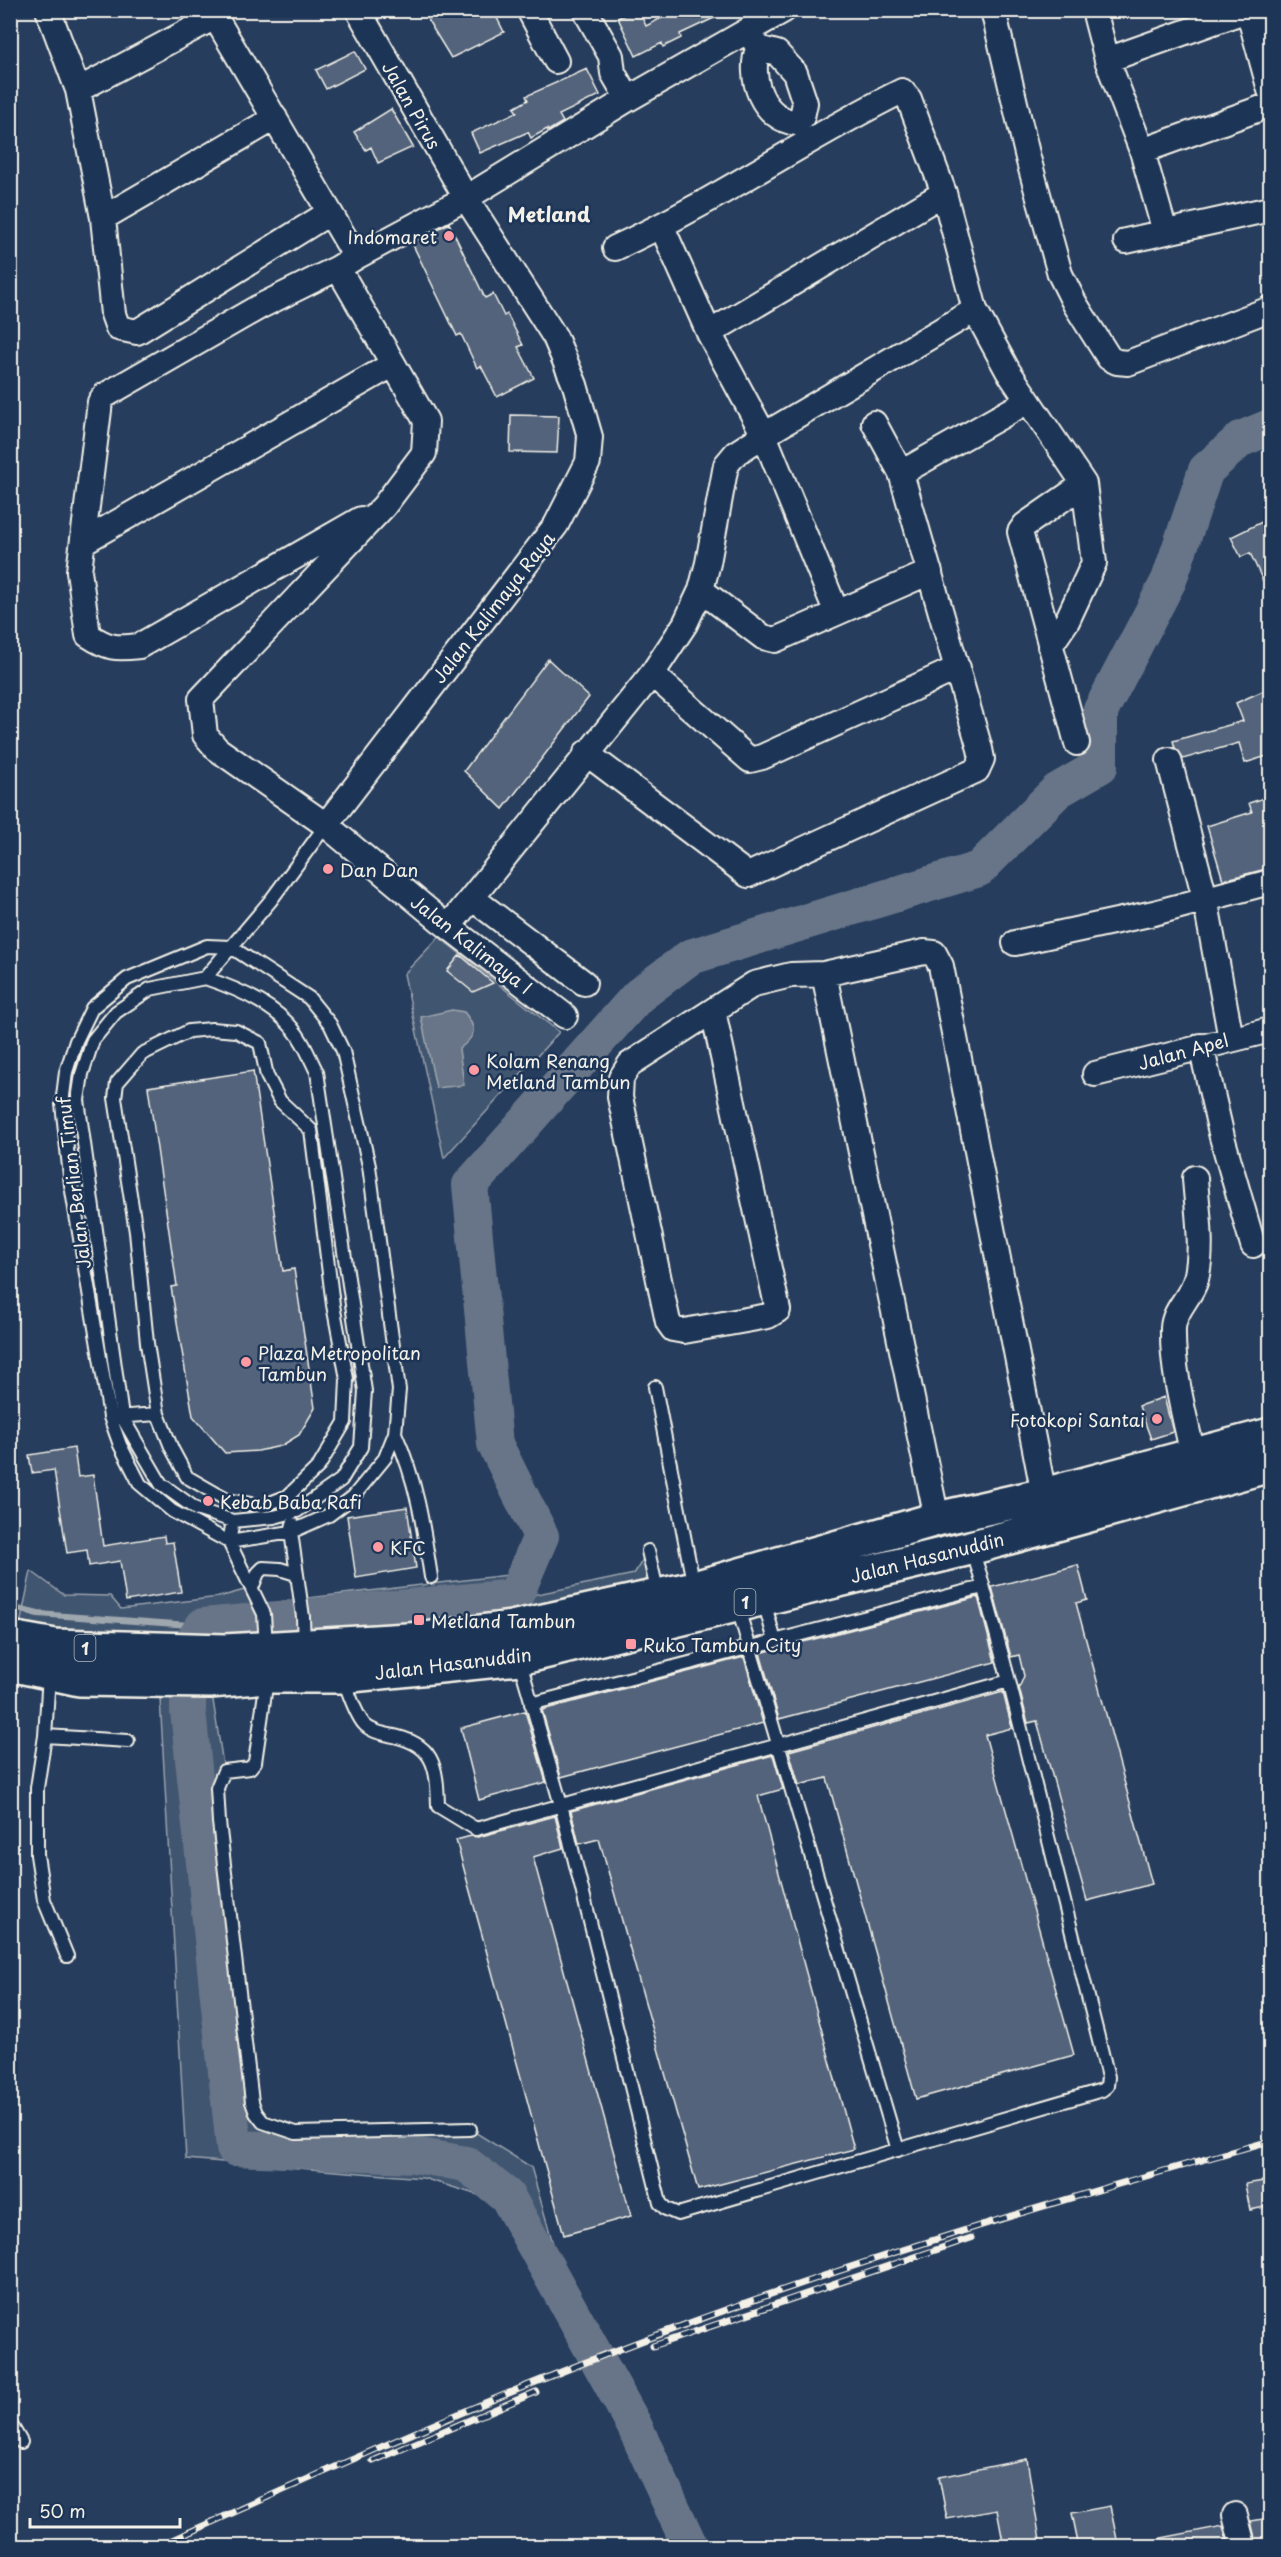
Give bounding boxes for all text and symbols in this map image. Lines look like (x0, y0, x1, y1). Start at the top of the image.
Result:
street label: Jalan Pirus (376, 56, 448, 154)
district label: Metland (508, 199, 591, 229)
place label: Indomaret (347, 223, 437, 250)
marker: Indomaret (442, 229, 456, 243)
street label: Jalan Kalimaya Raya (425, 525, 561, 688)
place label: Dan Dan (340, 856, 418, 883)
marker: Dan Dan (321, 862, 335, 876)
street label: Jalan Kalimaya I (405, 888, 539, 1000)
street label: Jalan Apel (1135, 1026, 1231, 1076)
place label: Kolam Renang Metland Tambun (486, 1047, 631, 1095)
marker: Kolam Renang Metland Tambun (467, 1063, 481, 1077)
street label: Jalan Berlian Timuf (49, 1094, 97, 1271)
place label: Plaza Metropolitan Tambun (258, 1339, 421, 1387)
marker: Plaza Metropolitan Tambun (239, 1355, 253, 1369)
place label: Fotokopi Santai (1010, 1406, 1145, 1433)
marker: Fotokopi Santai (1150, 1412, 1164, 1426)
place label: Kebab Baba Rafi (220, 1488, 362, 1515)
marker: Kebab Baba Rafi (201, 1494, 215, 1508)
street label: Jalan Hasanuddin (847, 1525, 1007, 1589)
place label: KFC (390, 1534, 426, 1561)
marker: KFC (371, 1540, 385, 1554)
road number: 1 (734, 1589, 756, 1615)
place label: Metland Tambun (431, 1607, 576, 1634)
marker: Metland Tambun (412, 1613, 426, 1627)
place label: Ruko Tambun City (643, 1631, 801, 1658)
road number: 1 (74, 1635, 96, 1661)
marker: Ruko Tambun City (624, 1637, 638, 1651)
street label: Jalan Hasanuddin (373, 1640, 533, 1686)
scale bar (30, 2491, 180, 2529)
text: 50 m (39, 2497, 86, 2524)

